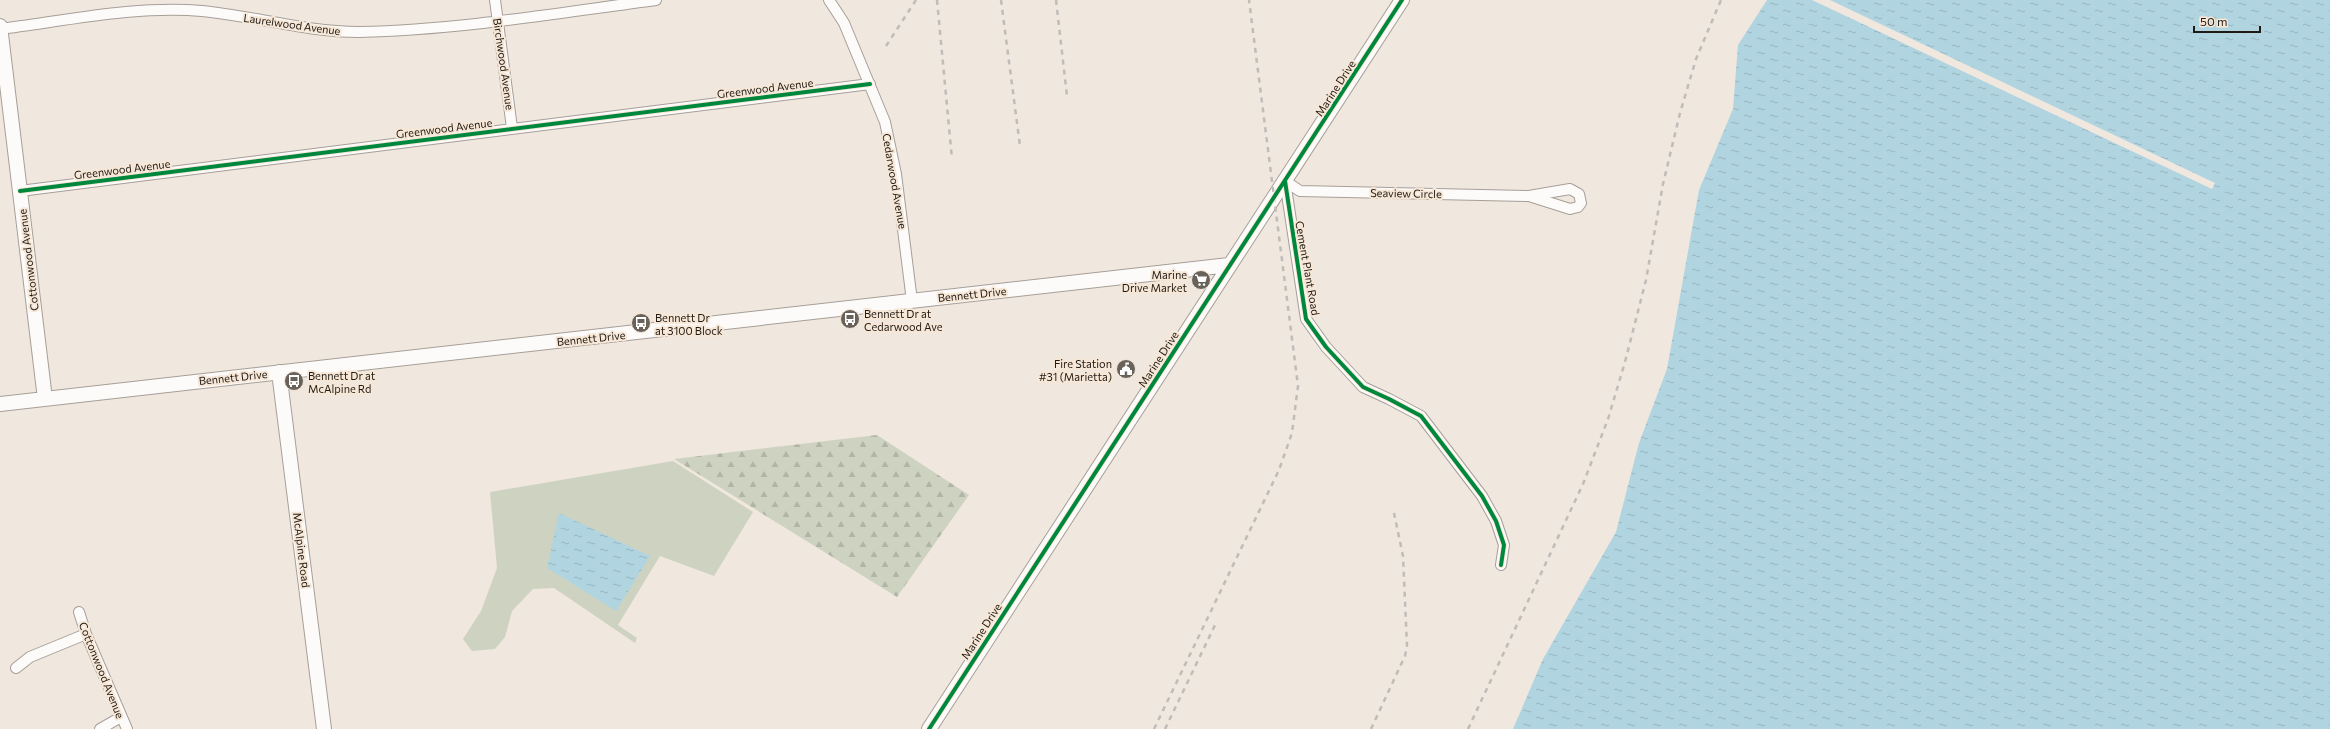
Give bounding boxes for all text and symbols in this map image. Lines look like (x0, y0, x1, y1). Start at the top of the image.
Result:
scale bar (2194, 8, 2260, 34)
street label: Laurelwood Avenue (243, 11, 342, 37)
text: 50 m (2200, 14, 2228, 28)
street label: Birchwood Avenue (491, 17, 517, 111)
street label: Marine Drive (1312, 57, 1358, 118)
street label: Greenwood Avenue (716, 76, 814, 100)
street label: Greenwood Avenue (395, 116, 493, 140)
street label: Cedarwood Avenue (880, 132, 910, 230)
street label: Greenwood Avenue (73, 157, 171, 181)
street label: Seaview Circle (1370, 186, 1442, 200)
street label: Cottonwood Avenue (15, 208, 41, 312)
street label: Cement Plant Road (1293, 220, 1323, 316)
place label: Marine Drive Market (1122, 268, 1187, 294)
supermarket icon: Marine Drive Market (1190, 269, 1212, 291)
street label: Bennett Drive (937, 284, 1007, 304)
place label: Bennett Dr at Cedarwood Ave (864, 307, 943, 333)
bus stop icon: Bennett Dr at Cedarwood Ave (839, 308, 861, 330)
place label: Bennett Dr at 3100 Block (655, 311, 723, 337)
bus stop icon: Bennett Dr at 3100 Block (630, 312, 652, 334)
street label: Bennett Drive (556, 328, 626, 348)
street label: Marine Drive (1135, 328, 1181, 389)
place label: Fire Station #31 (Marietta) (1039, 357, 1112, 383)
public building icon: Fire Station #31 (Marietta) (1115, 358, 1137, 380)
street label: Bennett Drive (198, 367, 268, 387)
place label: Bennett Dr at McAlpine Rd (308, 369, 376, 395)
bus stop icon: Bennett Dr at McAlpine Rd (283, 370, 305, 392)
street label: McAlpine Road (291, 512, 313, 588)
street label: Marine Drive (958, 600, 1004, 661)
street label: Cottonwood Avenue (77, 620, 127, 720)

